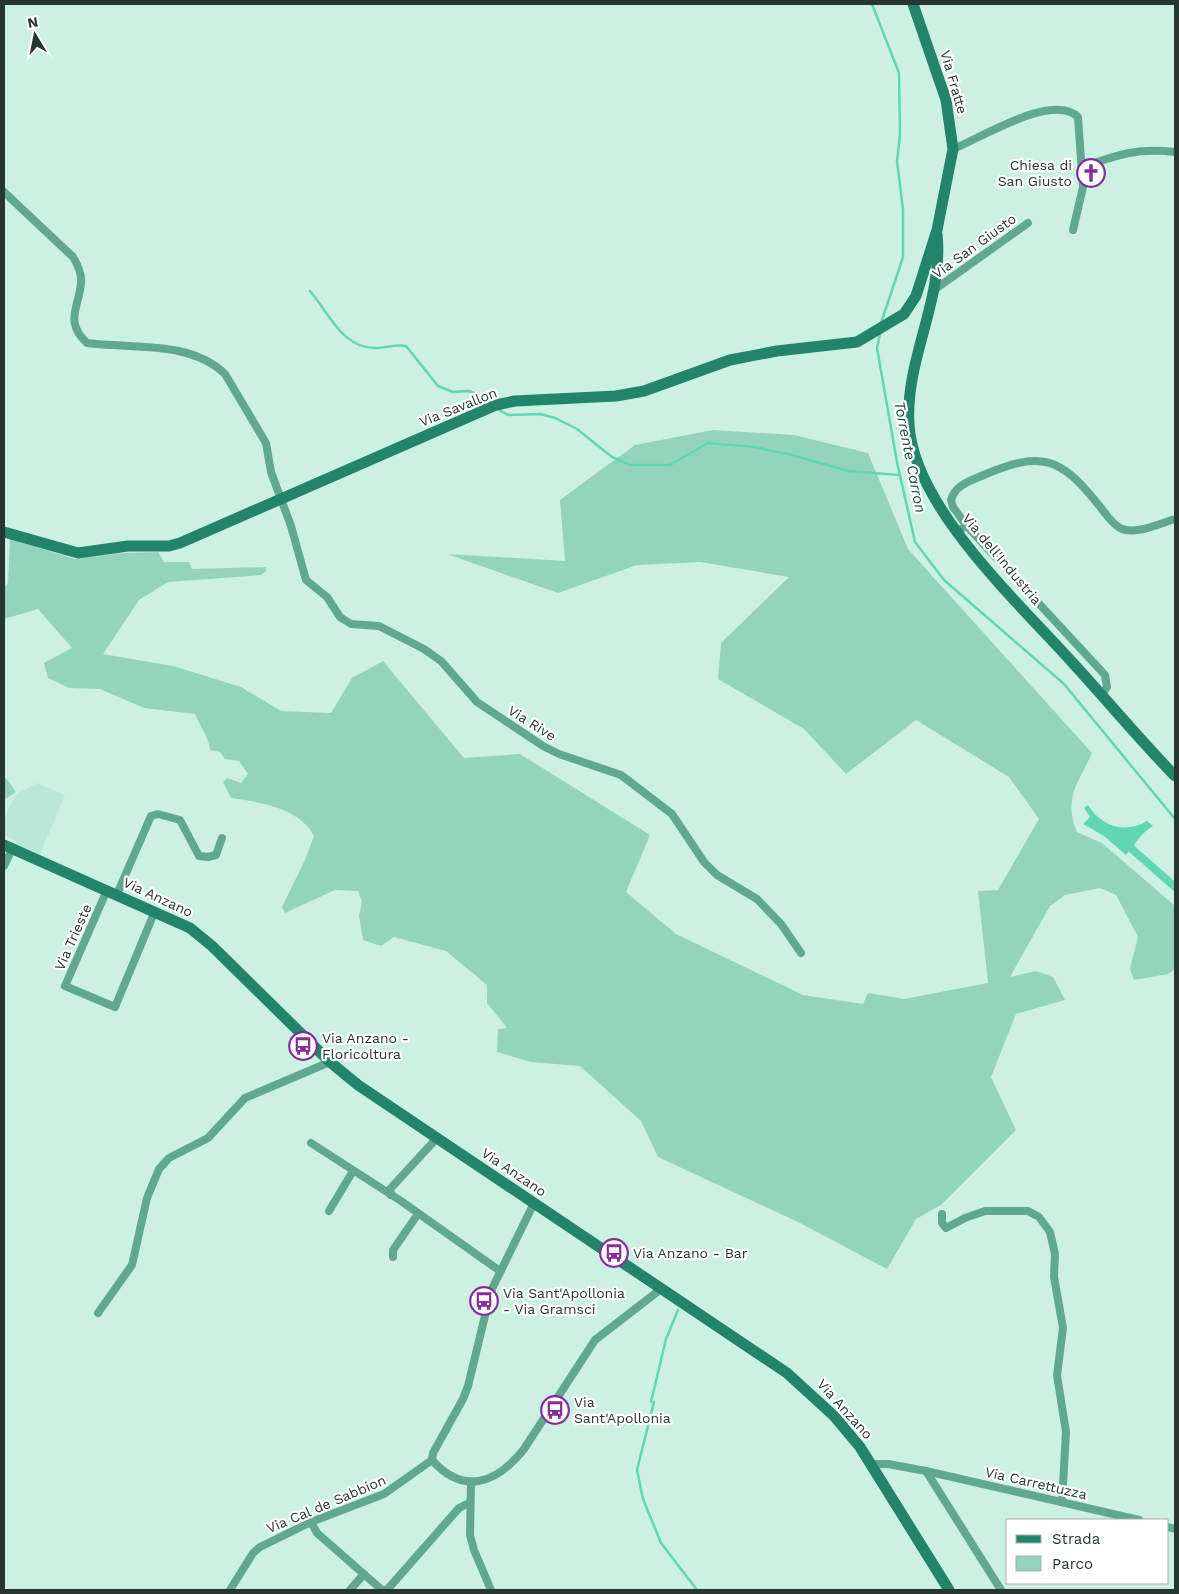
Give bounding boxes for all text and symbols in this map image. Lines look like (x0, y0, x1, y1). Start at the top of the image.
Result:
north arrow (10, 10, 60, 60)
text: N (26, 13, 39, 31)
street label: Via Fratte (937, 48, 971, 116)
place label: Chiesa di San Giusto (998, 157, 1072, 189)
church icon: Chiesa di San Giusto (1076, 158, 1106, 188)
street label: Via San Giusto (929, 210, 1019, 282)
street label: Via Savallon (417, 384, 499, 430)
water label: Torrente Carron (890, 400, 930, 514)
street label: Via dell'Industria (959, 510, 1045, 608)
street label: Via Rive (505, 702, 559, 744)
street label: Via Anzano (121, 874, 195, 920)
street label: Via Trieste (51, 901, 95, 973)
place label: Via Anzano - Floricoltura (322, 1030, 409, 1062)
bus stop icon: Via Anzano - Floricoltura (288, 1031, 318, 1061)
street label: Via Anzano (478, 1144, 550, 1200)
bus stop icon: Via Anzano - Bar (599, 1238, 629, 1268)
place label: Via Anzano - Bar (633, 1245, 748, 1261)
place label: Via Sant'Apollonia - Via Gramsci (503, 1285, 625, 1317)
bus stop icon: Via Sant'Apollonia - Via Gramsci (469, 1286, 499, 1316)
street label: Via Anzano (814, 1376, 876, 1442)
place label: Via Sant'Apollonia (574, 1394, 671, 1426)
bus stop icon: Via Sant'Apollonia (540, 1395, 570, 1425)
street label: Via Carrettuzza (983, 1463, 1089, 1503)
street label: Via Cal de Sabbion (264, 1472, 388, 1536)
legend (1006, 1519, 1169, 1584)
text: Strada (1052, 1530, 1101, 1548)
text: Parco (1052, 1555, 1093, 1573)

